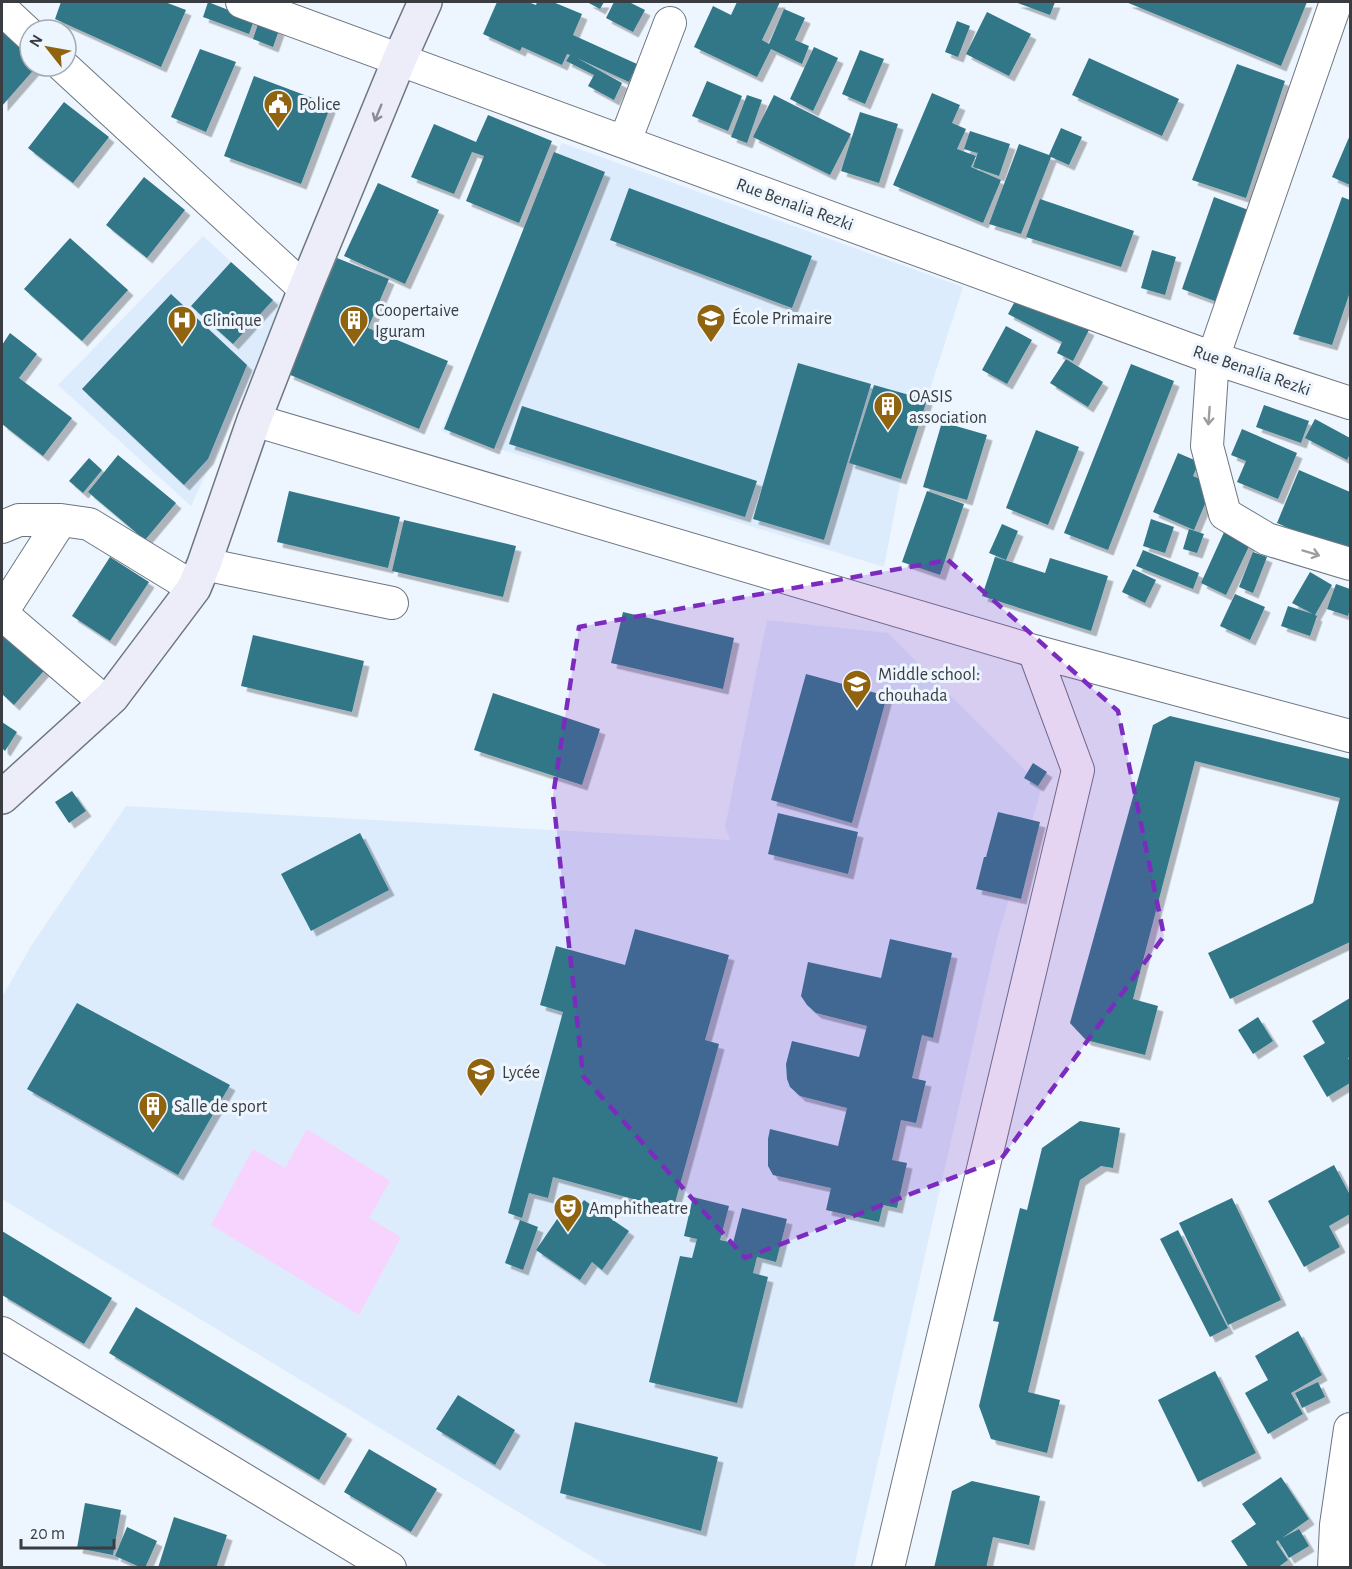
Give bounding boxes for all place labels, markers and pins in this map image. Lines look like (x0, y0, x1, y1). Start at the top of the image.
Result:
public building icon: Police (262, 88, 294, 130)
place label: Police (299, 96, 340, 114)
place label: Coopertaive Iguram (375, 302, 459, 341)
school or university icon: École Primaire (695, 302, 727, 344)
hospital icon: Clinique (166, 304, 198, 346)
building icon: Coopertaive Iguram (338, 304, 370, 346)
place label: École Primaire (732, 307, 832, 328)
place label: Clinique (203, 312, 261, 330)
place label: OASIS association (909, 388, 987, 427)
building icon: OASIS association (872, 390, 904, 432)
place label: Middle school: chouhada (878, 666, 980, 705)
school or university icon: Middle school: chouhada (841, 668, 873, 710)
school or university icon: Lycée (465, 1056, 497, 1098)
place label: Lycée (502, 1064, 540, 1082)
building icon: Salle de sport (137, 1090, 169, 1132)
place label: Salle de sport (174, 1098, 267, 1116)
theatre icon: Amphitheatre (552, 1192, 584, 1234)
place label: Amphitheatre (589, 1200, 688, 1218)

